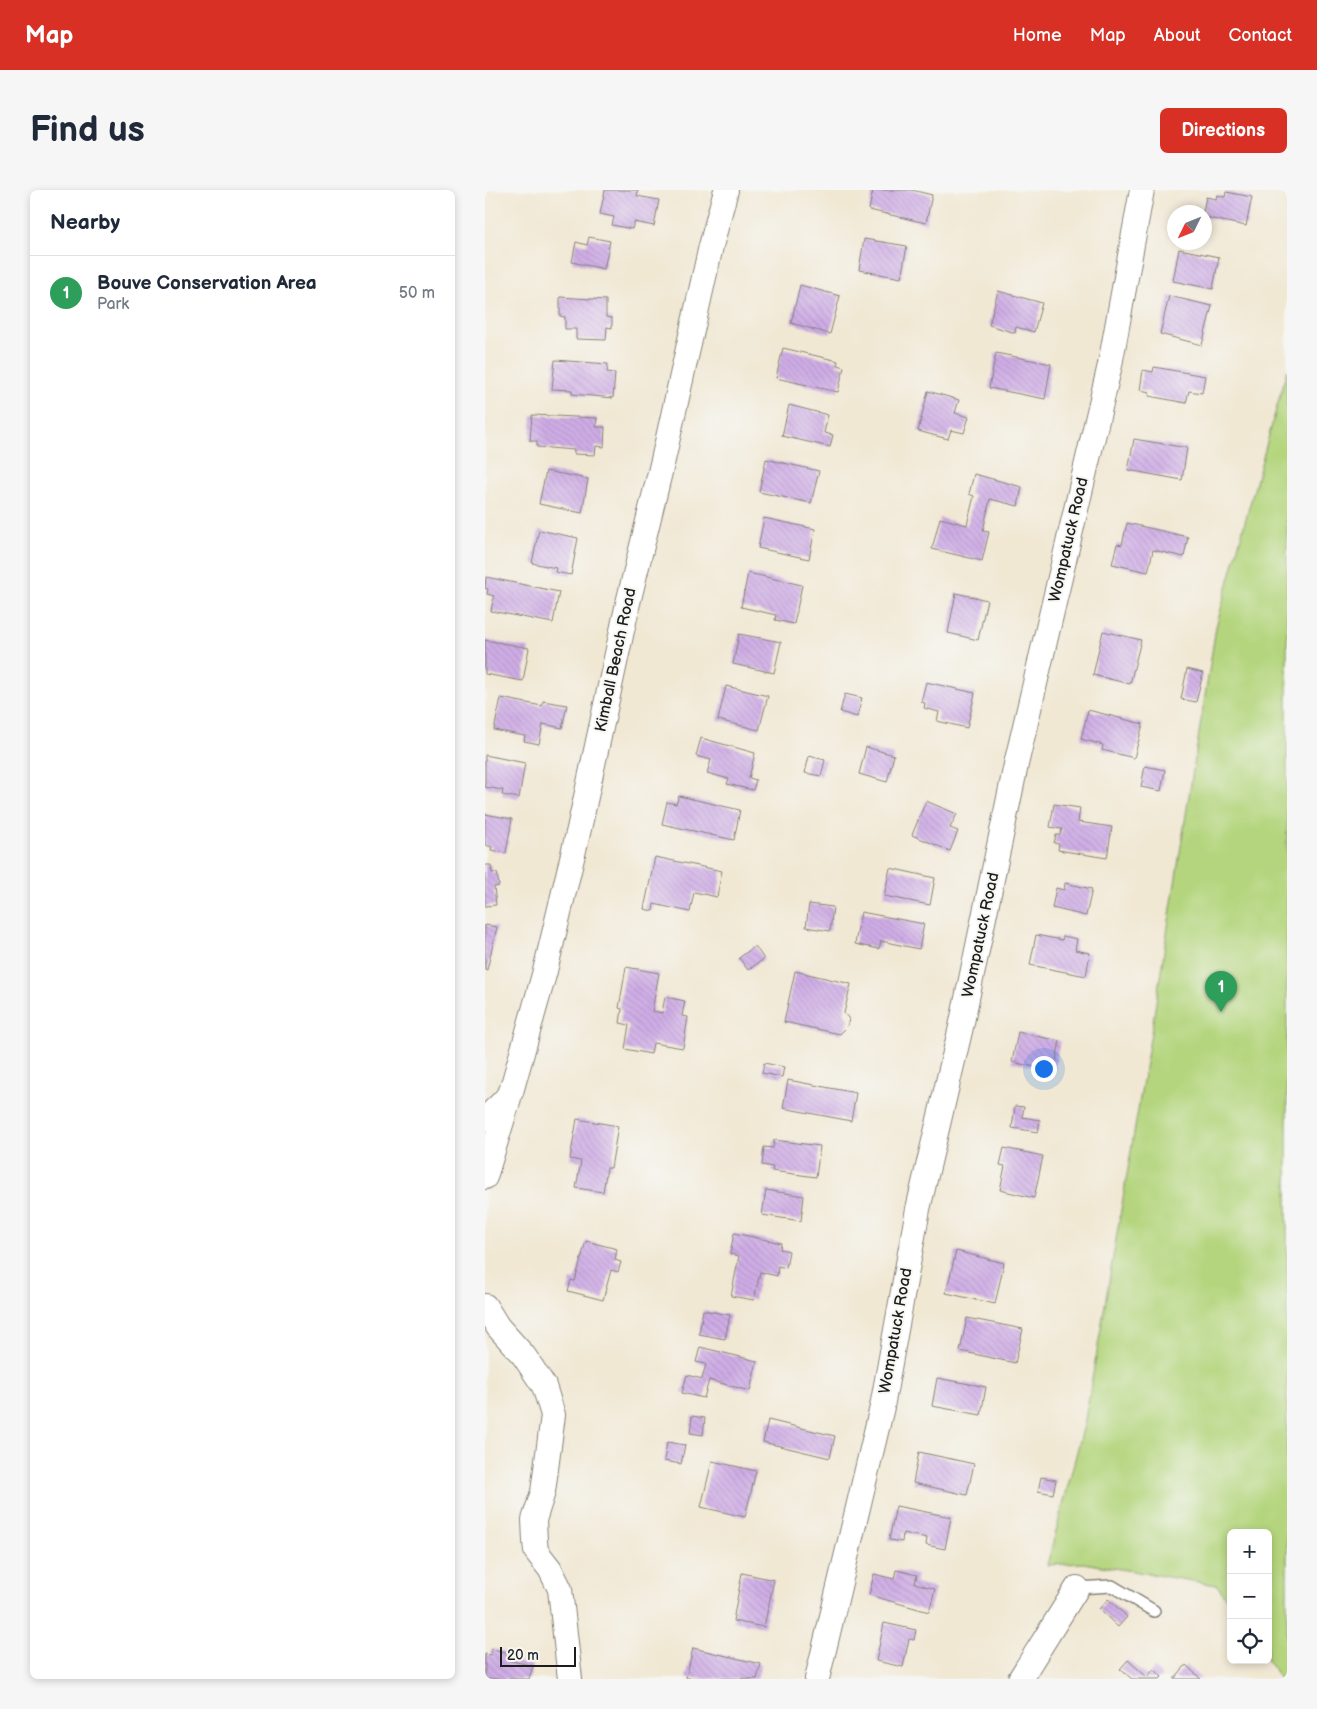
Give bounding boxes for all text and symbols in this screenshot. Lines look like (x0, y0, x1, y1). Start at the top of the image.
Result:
text: Map (25, 21, 73, 50)
text: Home (1013, 25, 1062, 46)
text: Map (1090, 25, 1126, 46)
text: About (1154, 25, 1201, 46)
text: Contact (1229, 25, 1292, 46)
button: Directions (1160, 108, 1287, 153)
text: Find us (30, 109, 145, 152)
north arrow (1167, 205, 1212, 250)
text: Nearby (50, 210, 120, 235)
text: Bouve Conservation Area (97, 272, 317, 295)
text: 1 (63, 284, 69, 303)
text: 50 m (399, 284, 435, 303)
text: Park (97, 295, 129, 314)
street label: Wompatuck Road (1045, 476, 1093, 604)
street label: Kimball Beach Road (591, 586, 641, 734)
street label: Wompatuck Road (958, 871, 1004, 999)
pin: 1 (1205, 971, 1237, 1012)
your location (1031, 1056, 1057, 1082)
street label: Wompatuck Road (876, 1267, 916, 1395)
map controls (1227, 1529, 1272, 1664)
button: + (1227, 1529, 1272, 1574)
button: − (1227, 1574, 1272, 1619)
button: locate (1227, 1619, 1272, 1664)
scale bar (500, 1644, 576, 1667)
text: 20 m (507, 1647, 539, 1664)

